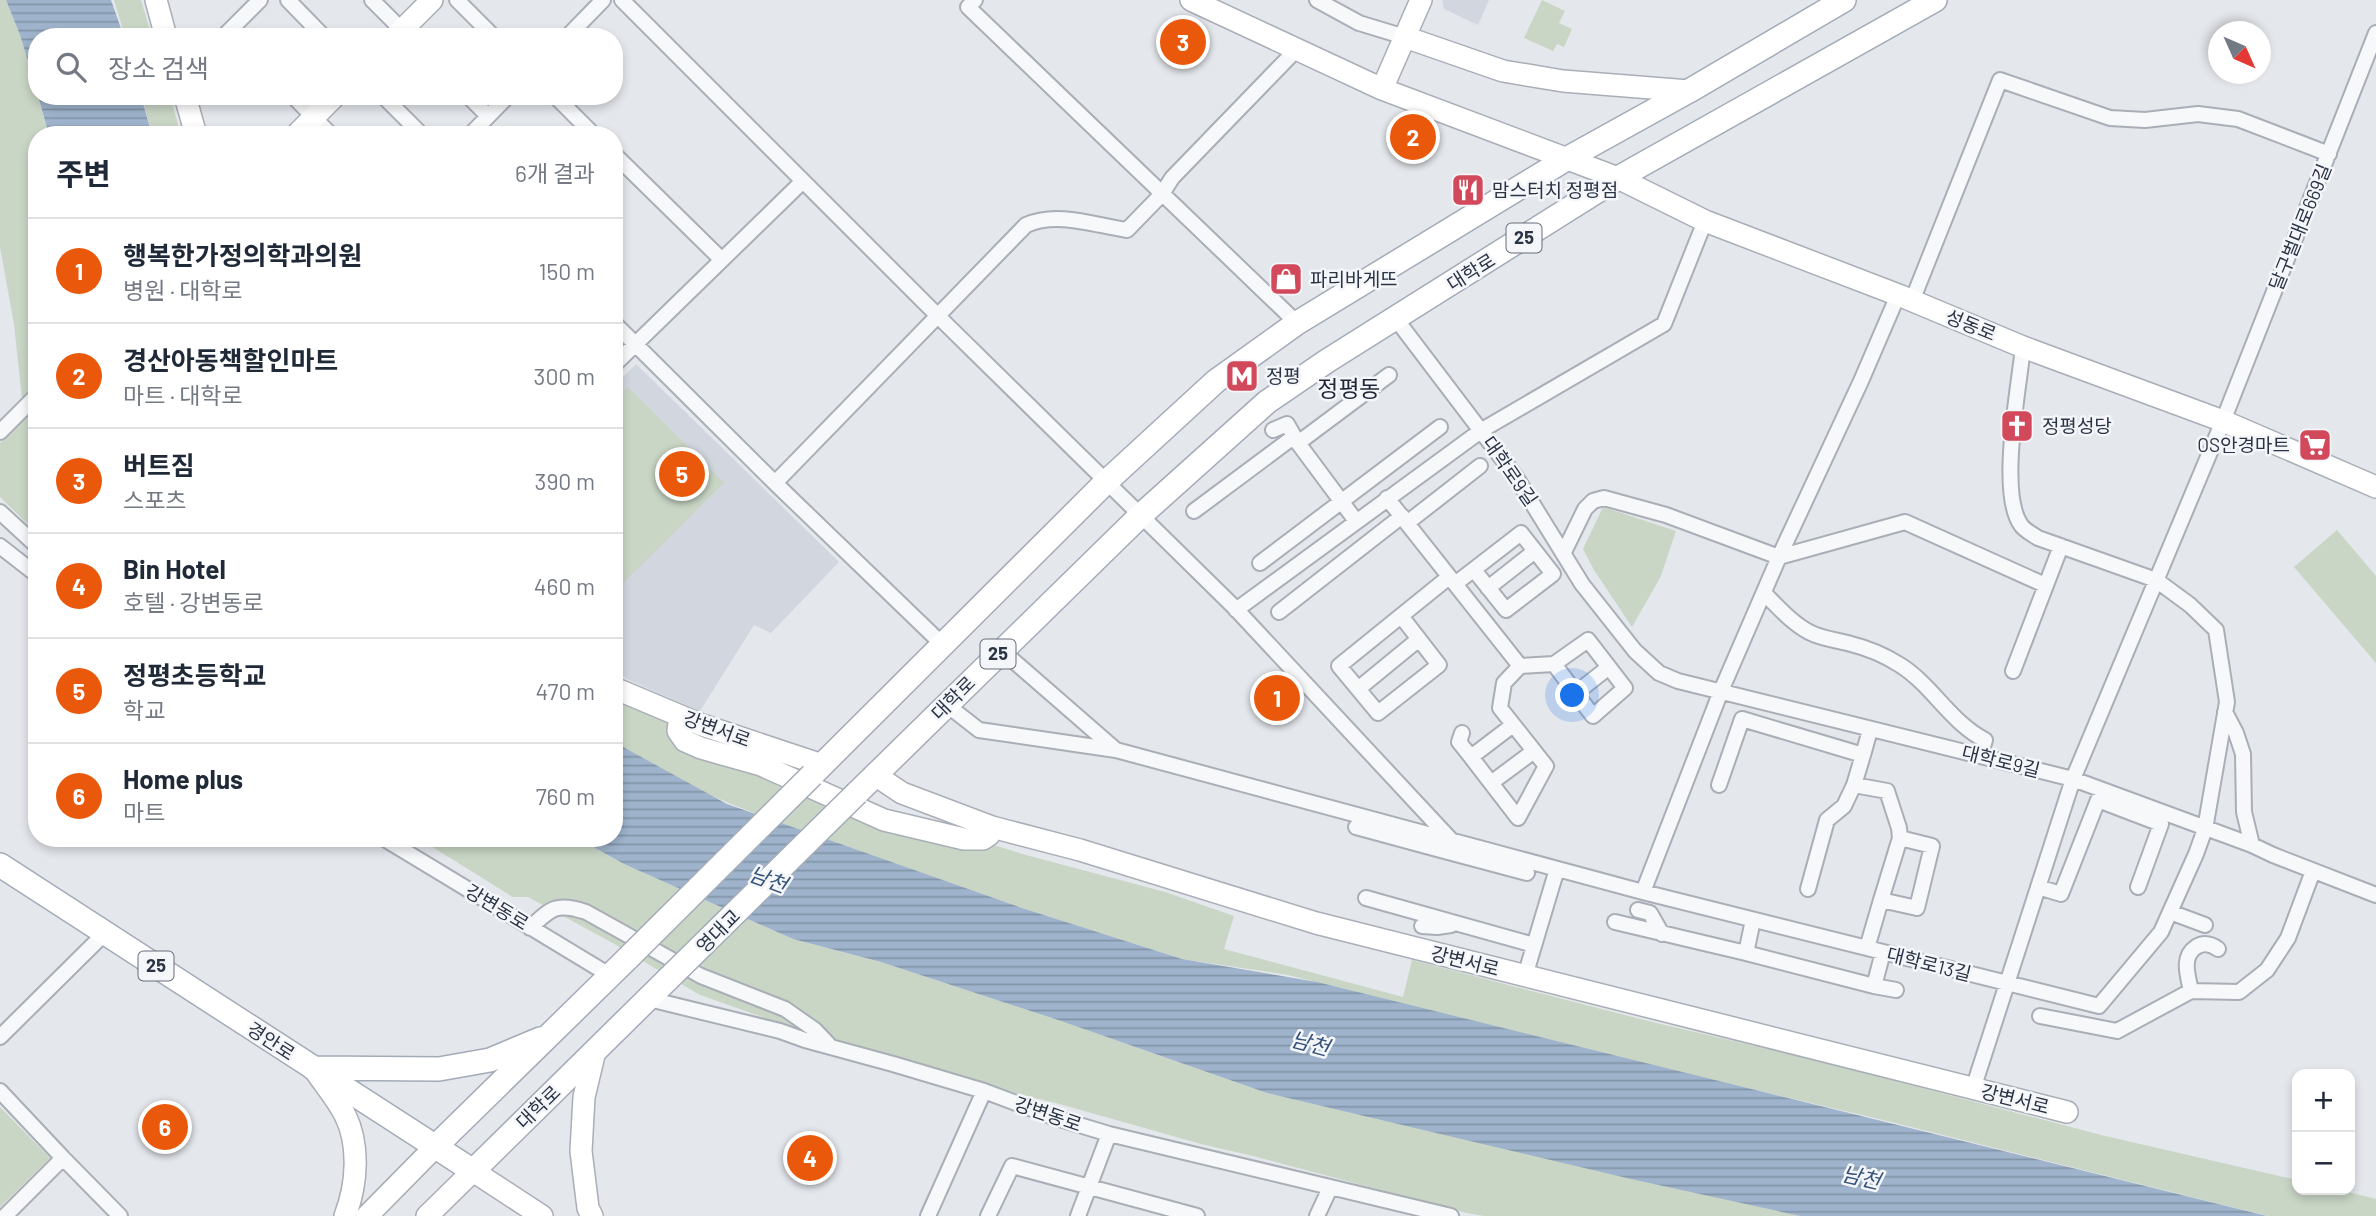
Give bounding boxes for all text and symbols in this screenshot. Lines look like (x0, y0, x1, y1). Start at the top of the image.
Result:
pin: 3 (1160, 16, 1206, 68)
north arrow (2208, 21, 2271, 84)
search box (28, 28, 623, 105)
icon: search (52, 48, 90, 86)
text: 장소 검색 (108, 52, 209, 83)
pin: 2 (1390, 111, 1436, 163)
text: 주변 (56, 155, 111, 191)
text: 6개 결과 (515, 159, 595, 187)
street label: 달구벌대로669길 (2264, 160, 2335, 293)
restaurant icon: 맘스터치 정평점 (1449, 171, 1487, 209)
place label: 맘스터치 정평점 (1492, 178, 1618, 201)
road number: 25 (1506, 224, 1542, 252)
text: 행복한가정의학과의원 (123, 239, 362, 270)
street label: 대학로 (1442, 248, 1499, 295)
text: 1 (75, 257, 83, 285)
text: 150 m (539, 257, 595, 285)
shop icon: 파리바게뜨 (1267, 260, 1305, 298)
place label: 파리바게뜨 (1310, 267, 1397, 290)
text: 병원 · 대학로 (123, 276, 243, 304)
street label: 성동로 (1943, 304, 2000, 345)
text: 경산아동책할인마트 (123, 344, 338, 375)
metro station icon: 정평 (1223, 357, 1261, 395)
text: 2 (73, 362, 85, 390)
text: 300 m (534, 362, 595, 390)
place label: 정평 (1266, 364, 1301, 387)
district label: 정평동 (1317, 374, 1381, 402)
text: 마트 · 대학로 (123, 381, 243, 409)
church icon: 정평성당 (1998, 407, 2036, 445)
place label: 정평성당 (2042, 414, 2112, 437)
supermarket icon: OS안경마트 (2296, 426, 2334, 464)
street label: 대학로9길 (1478, 431, 1543, 510)
place label: OS안경마트 (2197, 433, 2290, 456)
pin: 5 (659, 448, 705, 500)
text: 버트짐 (123, 449, 195, 480)
text: 3 (73, 467, 85, 495)
text: 390 m (535, 467, 595, 495)
text: 스포츠 (123, 486, 186, 514)
text: Bin Hotel (123, 553, 226, 584)
text: 4 (72, 572, 86, 600)
text: 460 m (534, 572, 595, 600)
text: 호텔 · 강변동로 (123, 588, 264, 616)
road number: 25 (981, 640, 1016, 668)
text: 정평초등학교 (123, 659, 267, 690)
street label: 대학로 (926, 671, 979, 724)
pin: 1 (1254, 672, 1300, 724)
text: 5 (73, 677, 85, 705)
text: 470 m (536, 677, 595, 705)
your location (1555, 678, 1589, 712)
text: 학교 (123, 696, 165, 724)
street label: 강변서로 (680, 706, 754, 751)
street label: 대학로9길 (1960, 740, 2043, 781)
text: Home plus (123, 763, 243, 794)
text: 6 (73, 782, 85, 810)
text: 760 m (536, 782, 595, 810)
text: 마트 (123, 798, 165, 826)
water label: 남천 (746, 860, 793, 898)
street label: 강변동로 (461, 879, 533, 934)
street label: 영대교 (691, 904, 744, 957)
street label: 강변서로 (1428, 941, 1502, 980)
street label: 대학로13길 (1884, 942, 1974, 985)
road number: 25 (138, 951, 174, 981)
street label: 경안로 (243, 1017, 300, 1065)
water label: 남천 (1288, 1025, 1335, 1060)
map controls (2292, 1069, 2355, 1195)
button: + (2292, 1069, 2355, 1132)
street label: 강변서로 (1978, 1079, 2052, 1118)
street label: 대학로 (511, 1080, 565, 1133)
street label: 강변동로 (1011, 1091, 1085, 1136)
pin: 6 (142, 1101, 188, 1153)
pin: 4 (787, 1132, 833, 1184)
button: − (2292, 1132, 2355, 1195)
water label: 남천 (1840, 1160, 1886, 1194)

